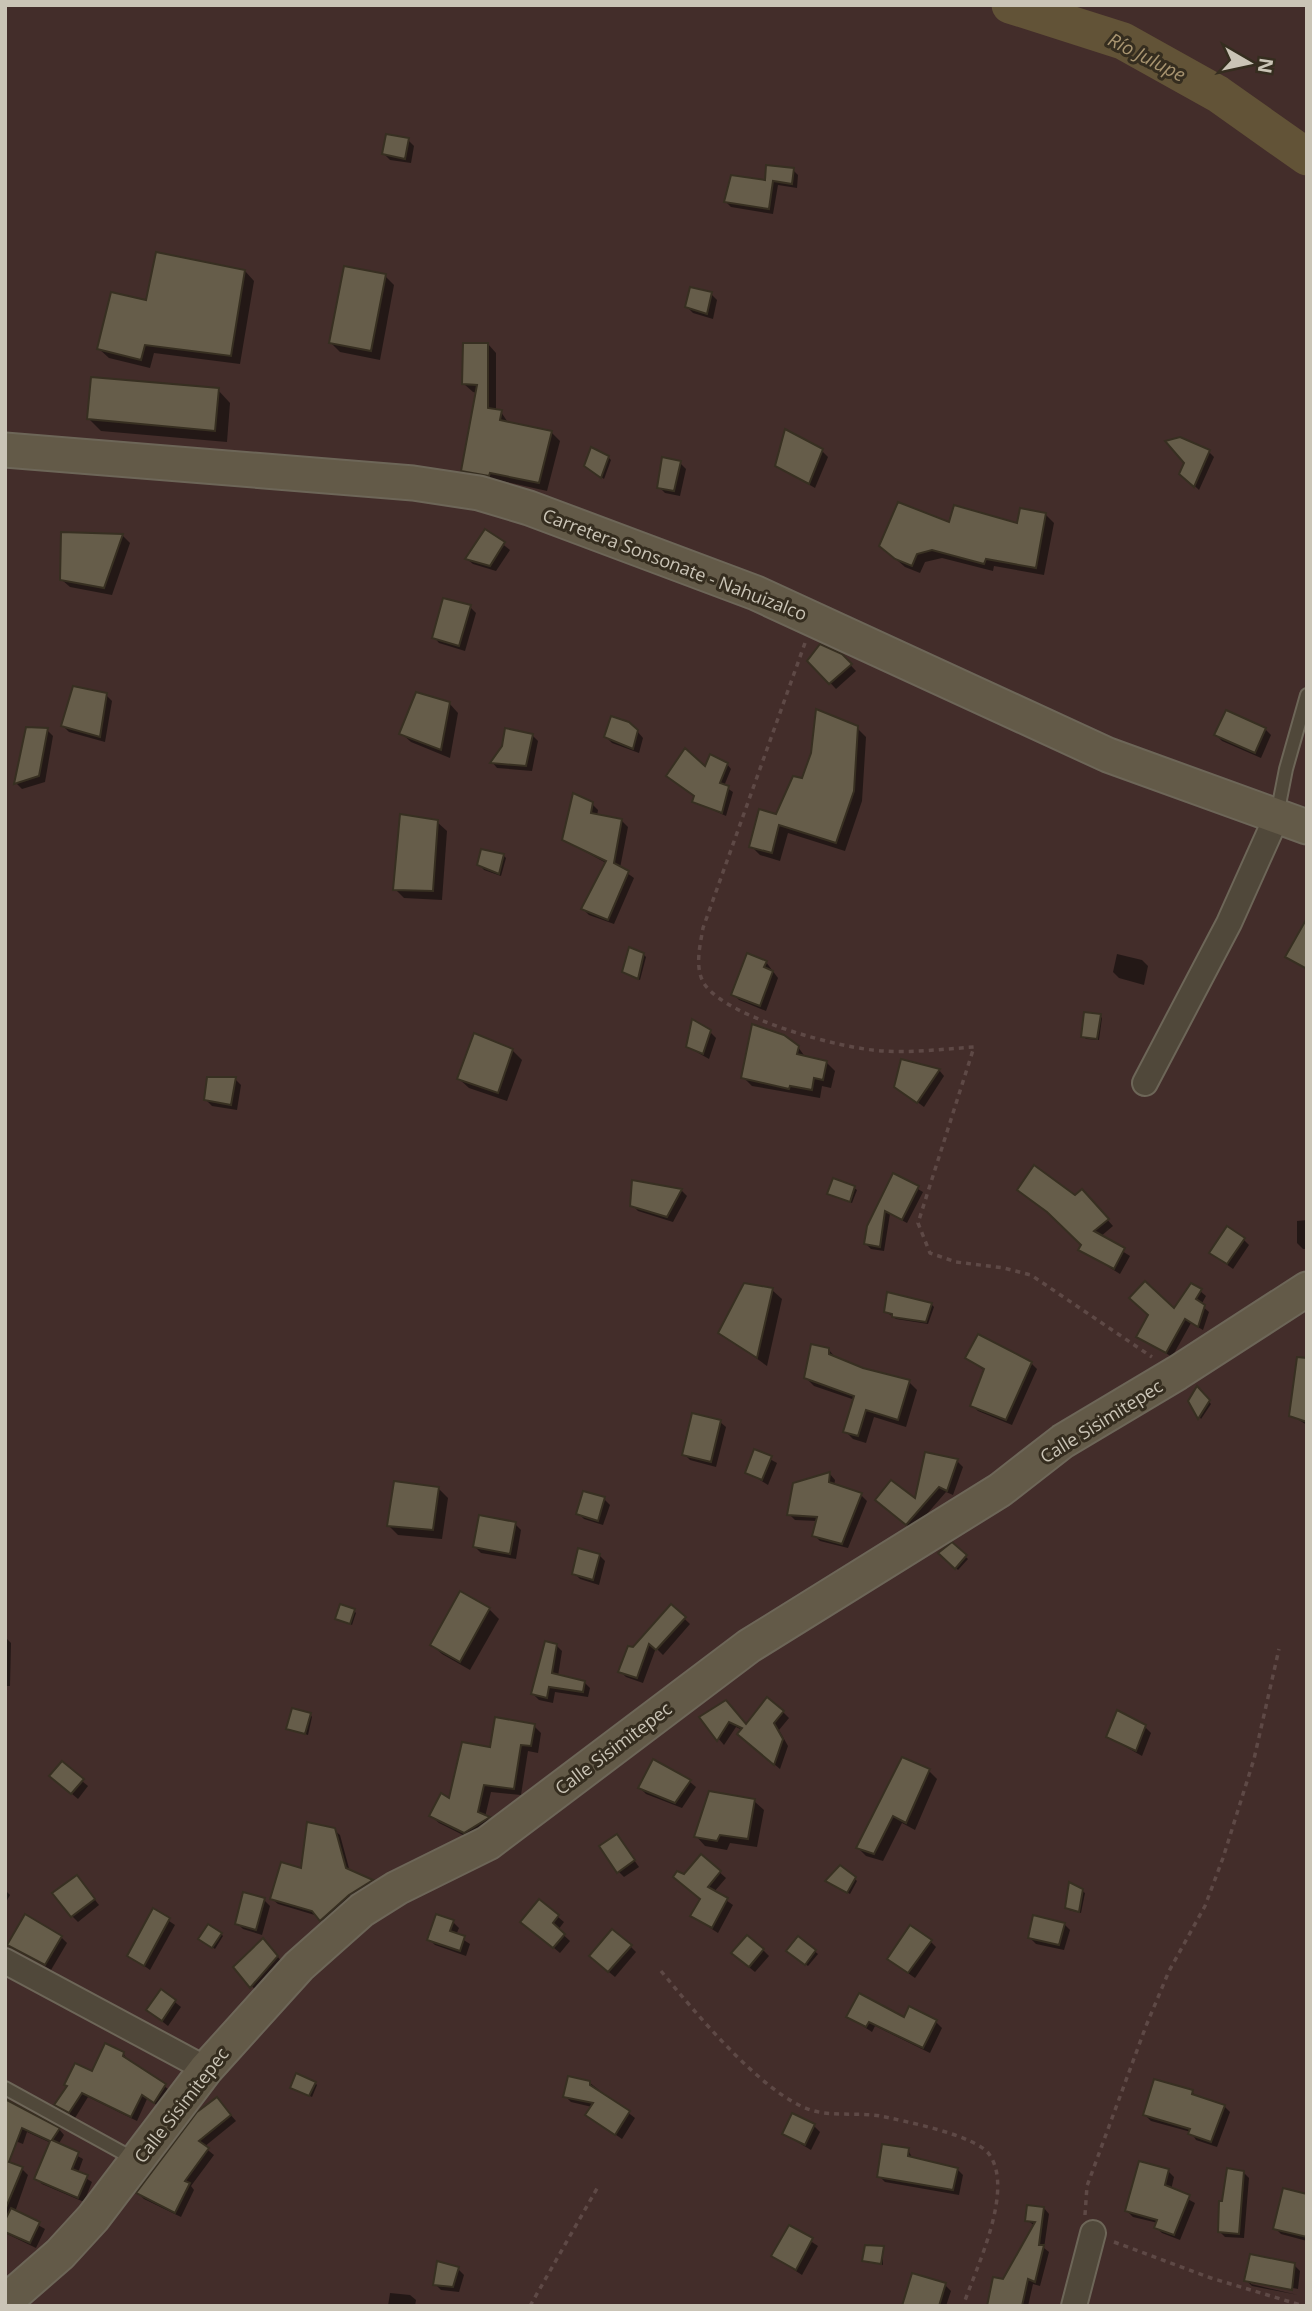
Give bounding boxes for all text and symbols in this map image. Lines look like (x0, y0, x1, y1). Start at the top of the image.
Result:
water label: Río Julupe (1104, 26, 1190, 88)
north arrow (1214, 28, 1284, 98)
text: N (1252, 56, 1280, 75)
street label: Carretera Sonsonate - Nahuizalco (539, 502, 811, 626)
street label: Calle Sisimitepec (1035, 1373, 1167, 1468)
street label: Calle Sisimitepec (550, 1696, 677, 1800)
street label: Calle Sisimitepec (128, 2042, 234, 2168)

